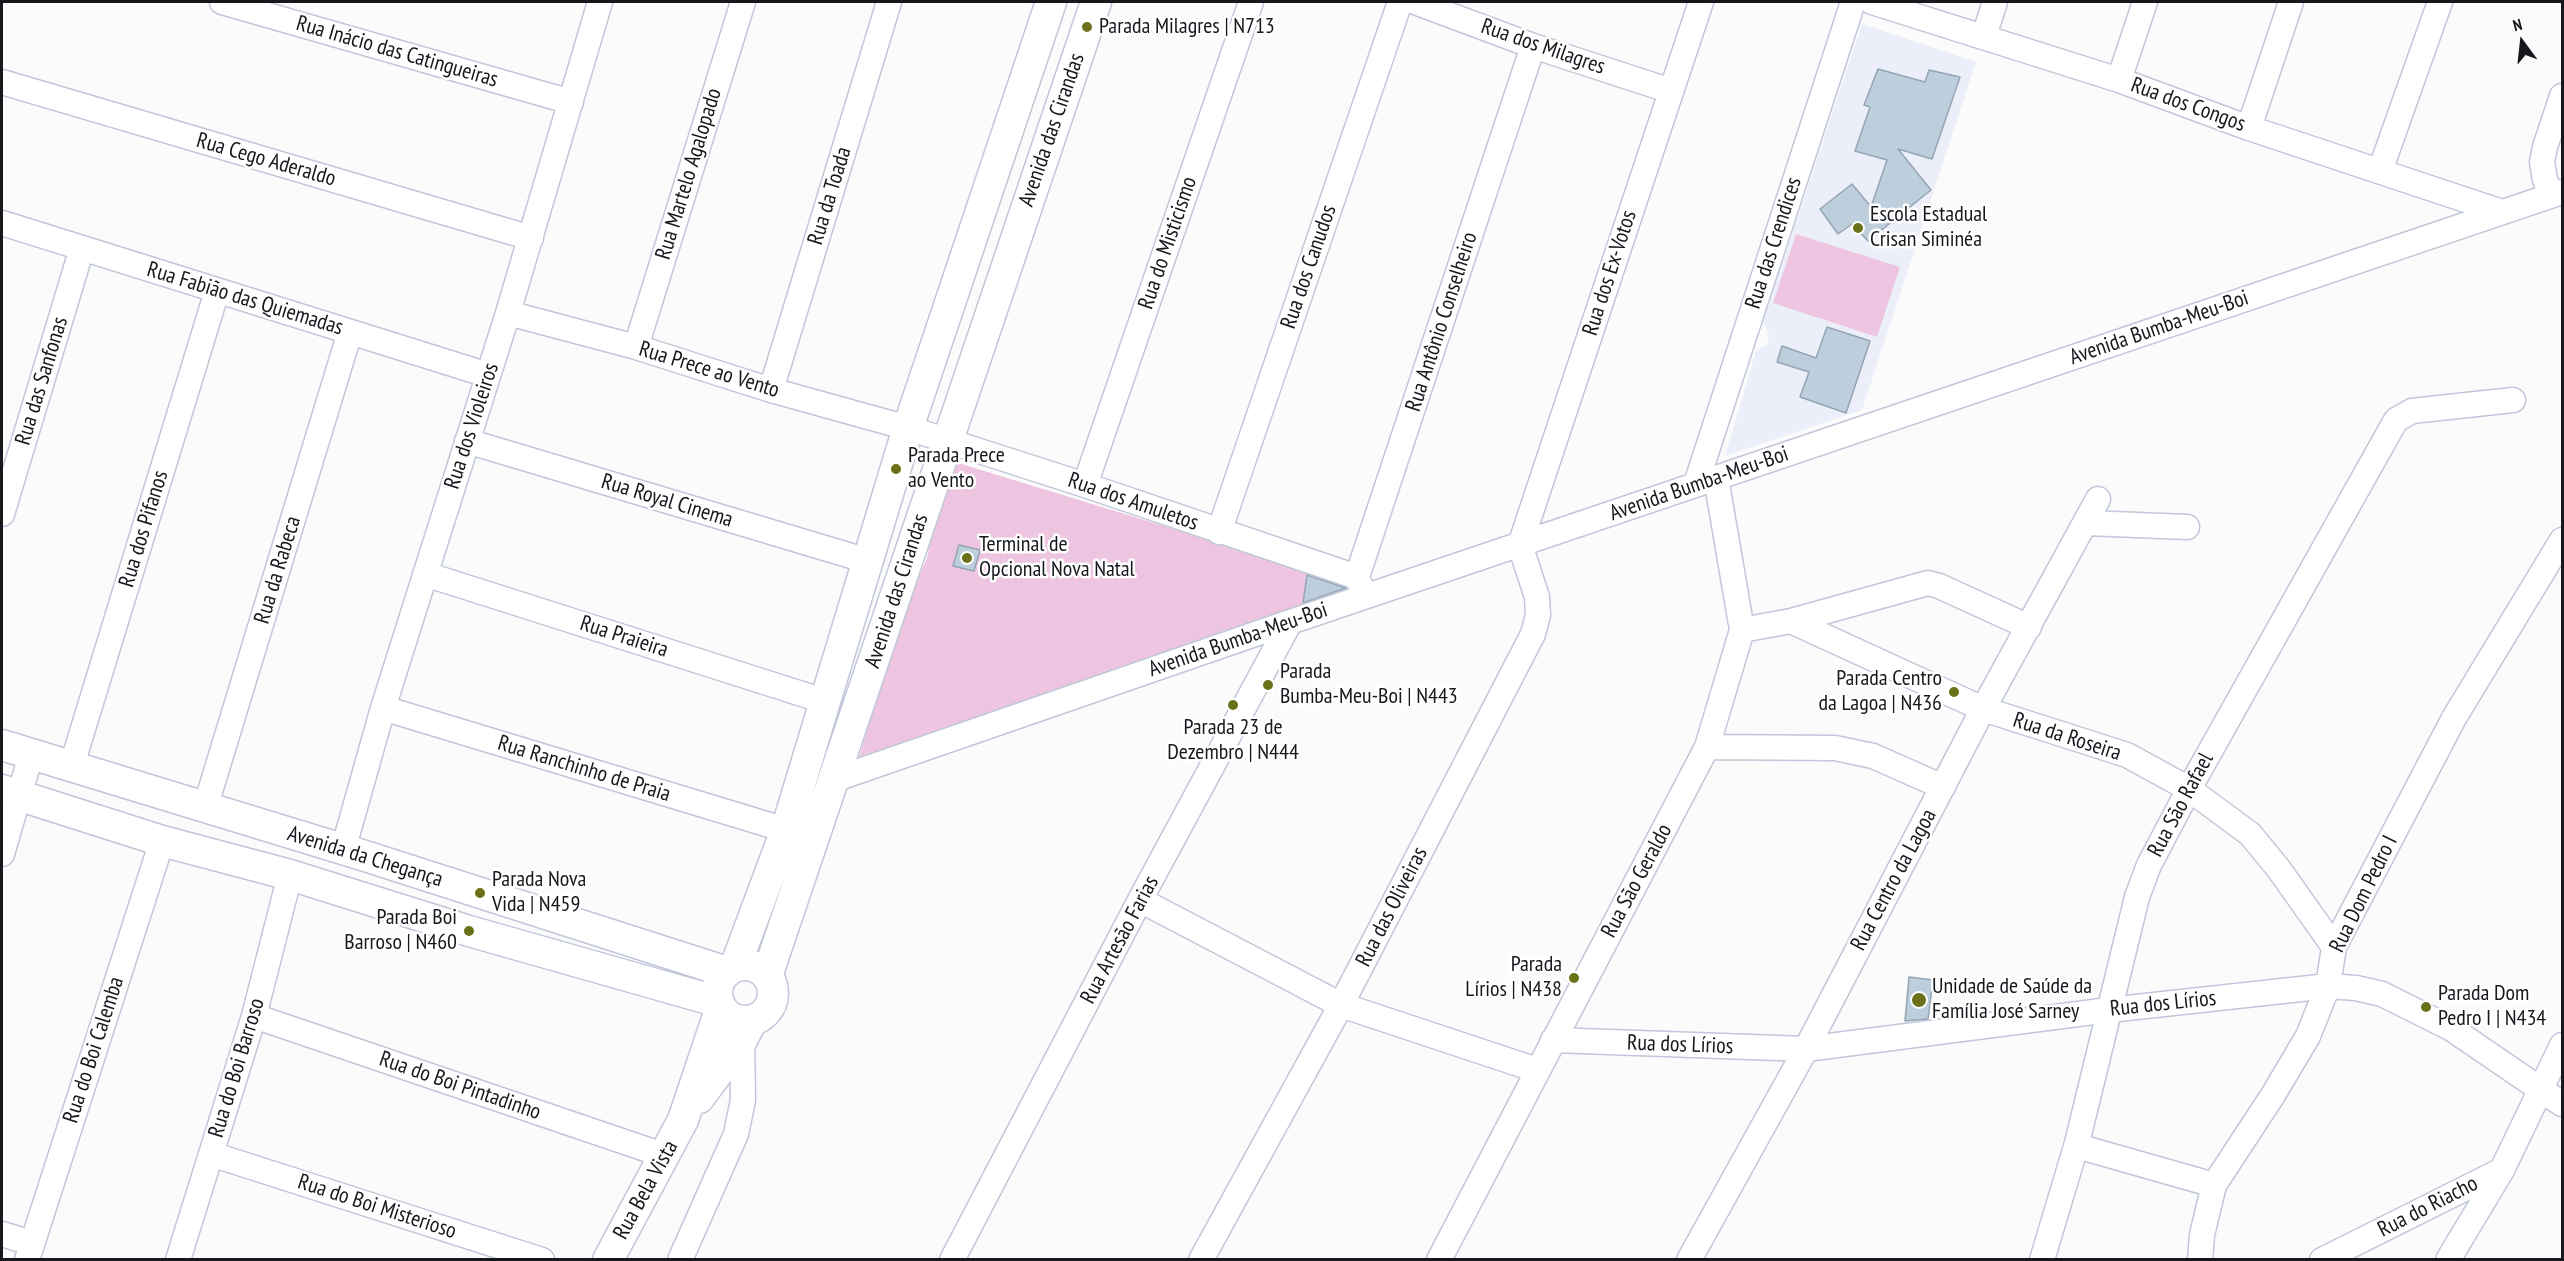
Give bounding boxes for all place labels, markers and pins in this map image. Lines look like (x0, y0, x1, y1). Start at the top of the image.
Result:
place label: Parada Milagres | N713 (1099, 14, 1275, 40)
marker: Parada Milagres | N713 (1080, 20, 1094, 34)
place label: Escola Estadual Crisan Siminéa (1870, 202, 1987, 254)
marker: Escola Estadual Crisan Siminéa (1851, 221, 1865, 235)
place label: Parada Prece ao Vento (908, 443, 1005, 494)
marker: Parada Prece ao Vento (889, 462, 903, 476)
place label: Terminal de Opcional Nova Natal (979, 532, 1135, 584)
marker: Terminal de Opcional Nova Natal (960, 551, 974, 565)
place label: Parada Bumba-Meu-Boi | N443 (1280, 659, 1458, 710)
place label: Parada Centro da Lagoa | N436 (1819, 666, 1942, 718)
marker: Parada Bumba-Meu-Boi | N443 (1261, 678, 1275, 692)
marker: Parada Centro da Lagoa | N436 (1947, 685, 1961, 699)
marker: Parada 23 de Dezembro | N444 (1226, 698, 1240, 712)
place label: Parada 23 de Dezembro | N444 (1167, 715, 1299, 766)
place label: Parada Nova Vida | N459 (492, 867, 586, 918)
marker: Parada Nova Vida | N459 (473, 886, 487, 900)
place label: Parada Boi Barroso | N460 (344, 905, 457, 956)
marker: Parada Boi Barroso | N460 (462, 924, 476, 938)
place label: Parada Lírios | N438 (1465, 952, 1562, 1004)
marker: Parada Lírios | N438 (1567, 971, 1581, 985)
place label: Unidade de Saúde da Família José Sarney (1932, 974, 2092, 1026)
place label: Parada Dom Pedro I | N434 (2438, 981, 2546, 1032)
marker: Unidade de Saúde da Família José Sarney (1910, 991, 1928, 1009)
marker: Parada Dom Pedro I | N434 (2419, 1000, 2433, 1014)

